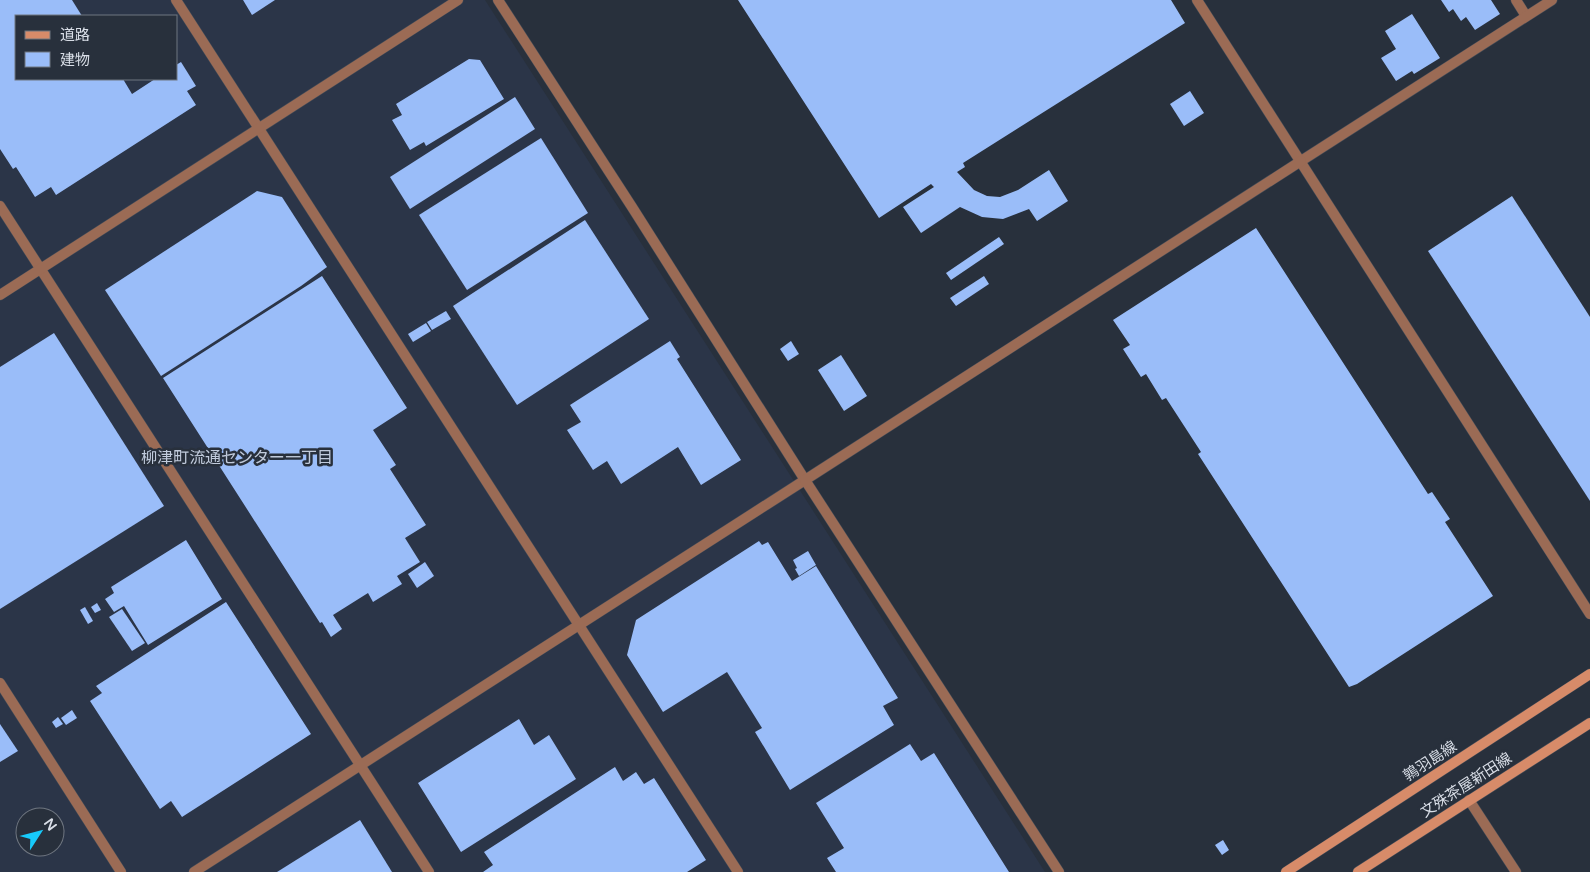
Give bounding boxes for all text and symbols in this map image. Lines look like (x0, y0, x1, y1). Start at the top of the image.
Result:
legend (15, 15, 178, 80)
text: 道路 (60, 26, 90, 44)
text: 建物 (60, 51, 90, 69)
district label: 柳津町流通センター一丁目 (141, 448, 333, 468)
street label: 鶉羽島線 (1400, 737, 1460, 785)
street label: 文殊茶屋新田線 (1417, 749, 1515, 821)
north arrow (15, 807, 65, 857)
text: N (40, 815, 60, 834)

